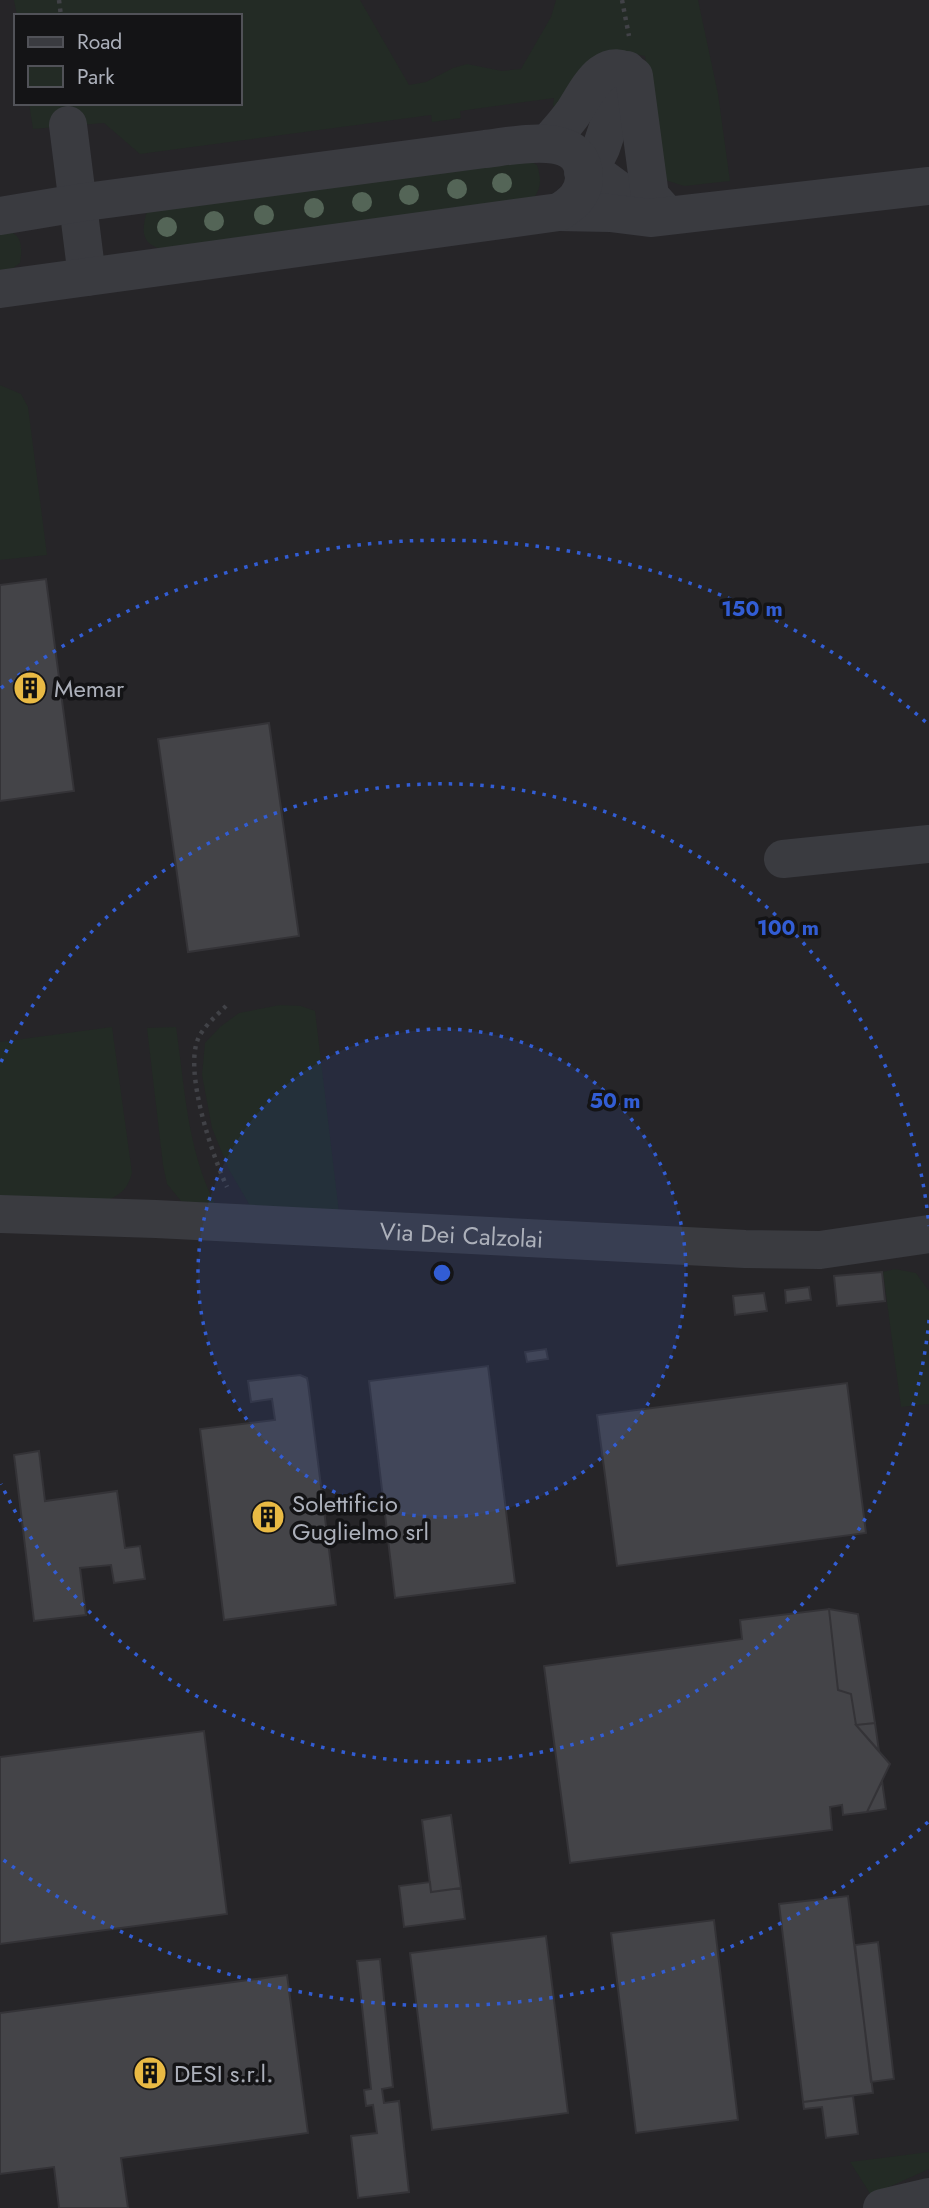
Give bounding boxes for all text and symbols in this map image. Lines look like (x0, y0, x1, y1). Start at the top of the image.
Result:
legend (14, 14, 242, 105)
text: Road (77, 27, 122, 57)
text: Park (77, 62, 115, 92)
text: 150 m (721, 594, 783, 624)
building icon: Memar (11, 669, 49, 707)
place label: Memar (54, 671, 125, 706)
text: 100 m (757, 913, 819, 943)
text: 50 m (590, 1086, 640, 1116)
street label: Via Dei Calzolai (379, 1213, 544, 1256)
centre of rings (430, 1261, 454, 1285)
place label: Solettificio Guglielmo srl (292, 1486, 429, 1549)
building icon: Solettificio Guglielmo srl (249, 1498, 287, 1536)
building icon: DESI s.r.l. (131, 2054, 169, 2092)
place label: DESI s.r.l. (174, 2056, 273, 2091)

